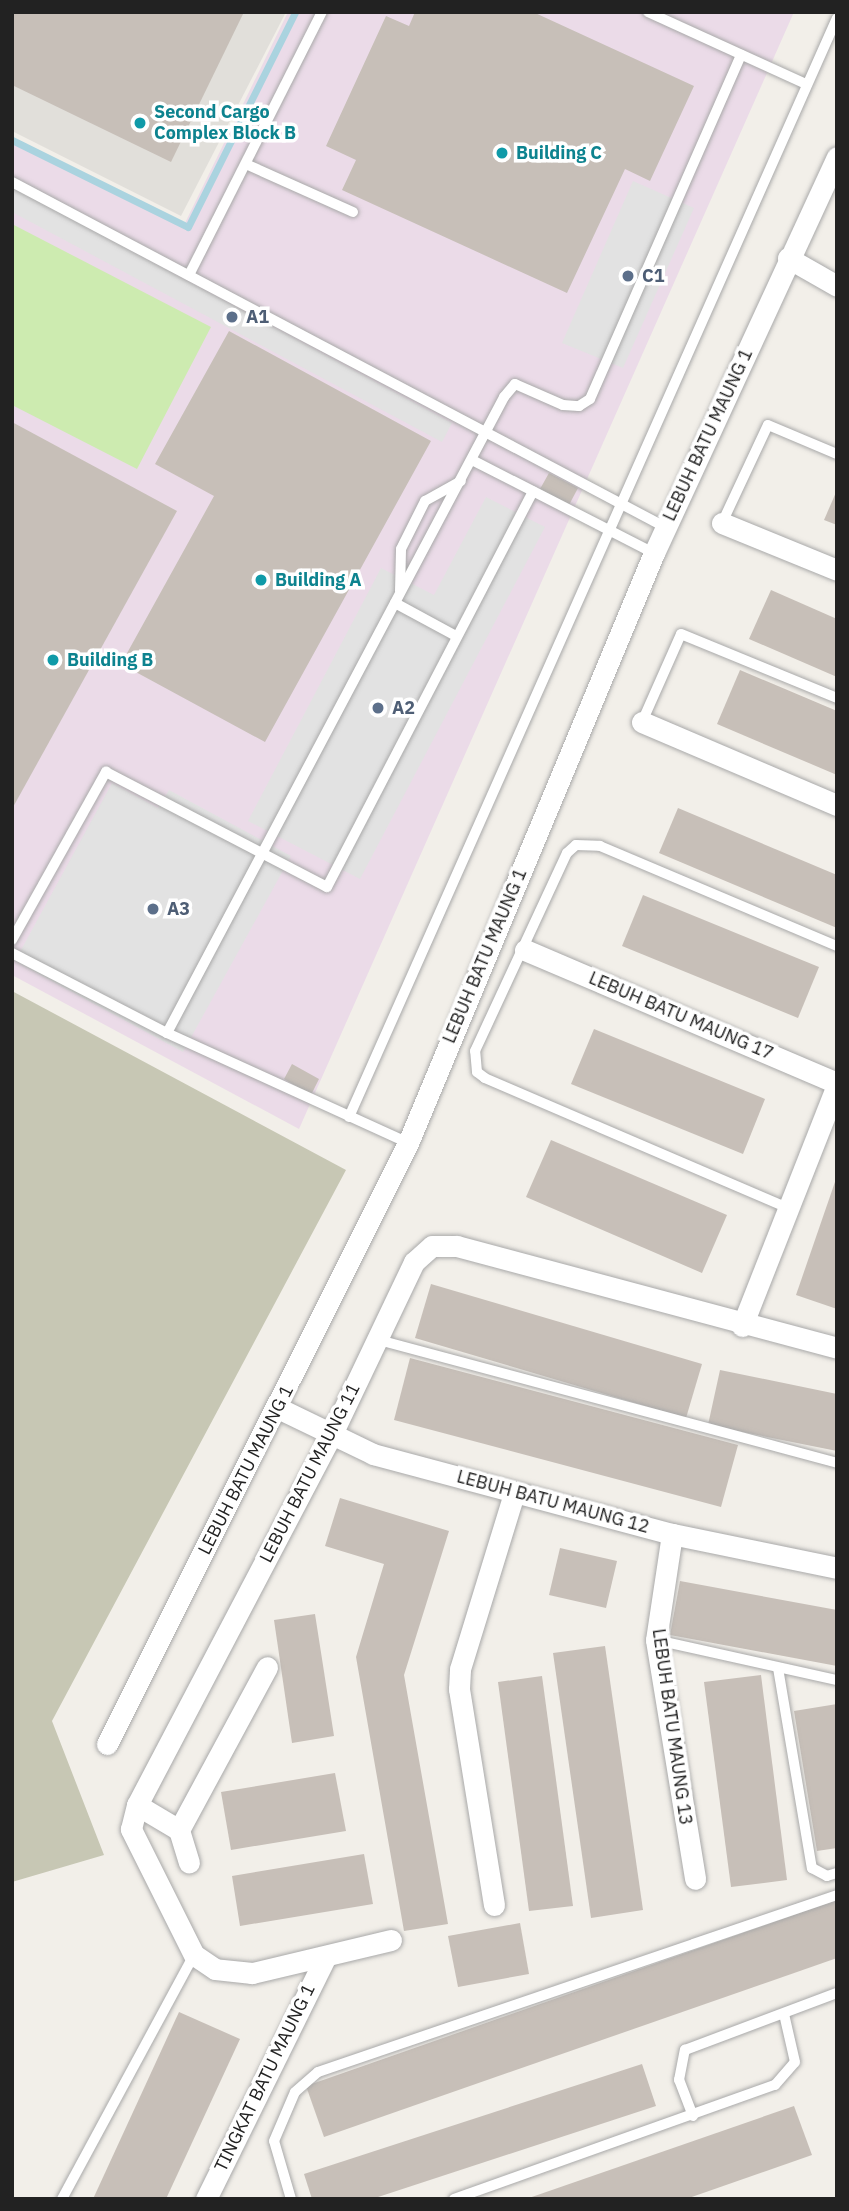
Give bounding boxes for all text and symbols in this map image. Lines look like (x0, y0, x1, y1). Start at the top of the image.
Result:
place label: Second Cargo Complex Block B (154, 102, 296, 144)
marker: Second Cargo Complex Block B (132, 115, 148, 131)
place label: Building C (516, 142, 602, 164)
marker: Building C (494, 145, 510, 161)
place label: C1 (642, 265, 665, 287)
marker: C1 (620, 268, 636, 284)
place label: A1 (246, 306, 269, 328)
marker: A1 (224, 309, 240, 325)
street label: LEBUH BATU MAUNG 1 (659, 345, 757, 525)
place label: Building A (275, 569, 362, 591)
marker: Building A (253, 572, 269, 588)
place label: Building B (67, 649, 153, 671)
marker: Building B (45, 652, 61, 668)
place label: A2 (392, 697, 415, 719)
marker: A2 (370, 700, 386, 716)
street label: LEBUH BATU MAUNG 1 (438, 865, 532, 1047)
place label: A3 (167, 898, 190, 920)
marker: A3 (145, 901, 161, 917)
street label: LEBUH BATU MAUNG 17 (585, 967, 777, 1065)
street label: LEBUH BATU MAUNG 11 (255, 1380, 365, 1566)
street label: LEBUH BATU MAUNG 1 (194, 1382, 298, 1558)
street label: LEBUH BATU MAUNG 12 (454, 1466, 652, 1538)
street label: LEBUH BATU MAUNG 13 (648, 1627, 696, 1827)
street label: TINGKAT BATU MAUNG 1 (210, 1981, 320, 2175)

